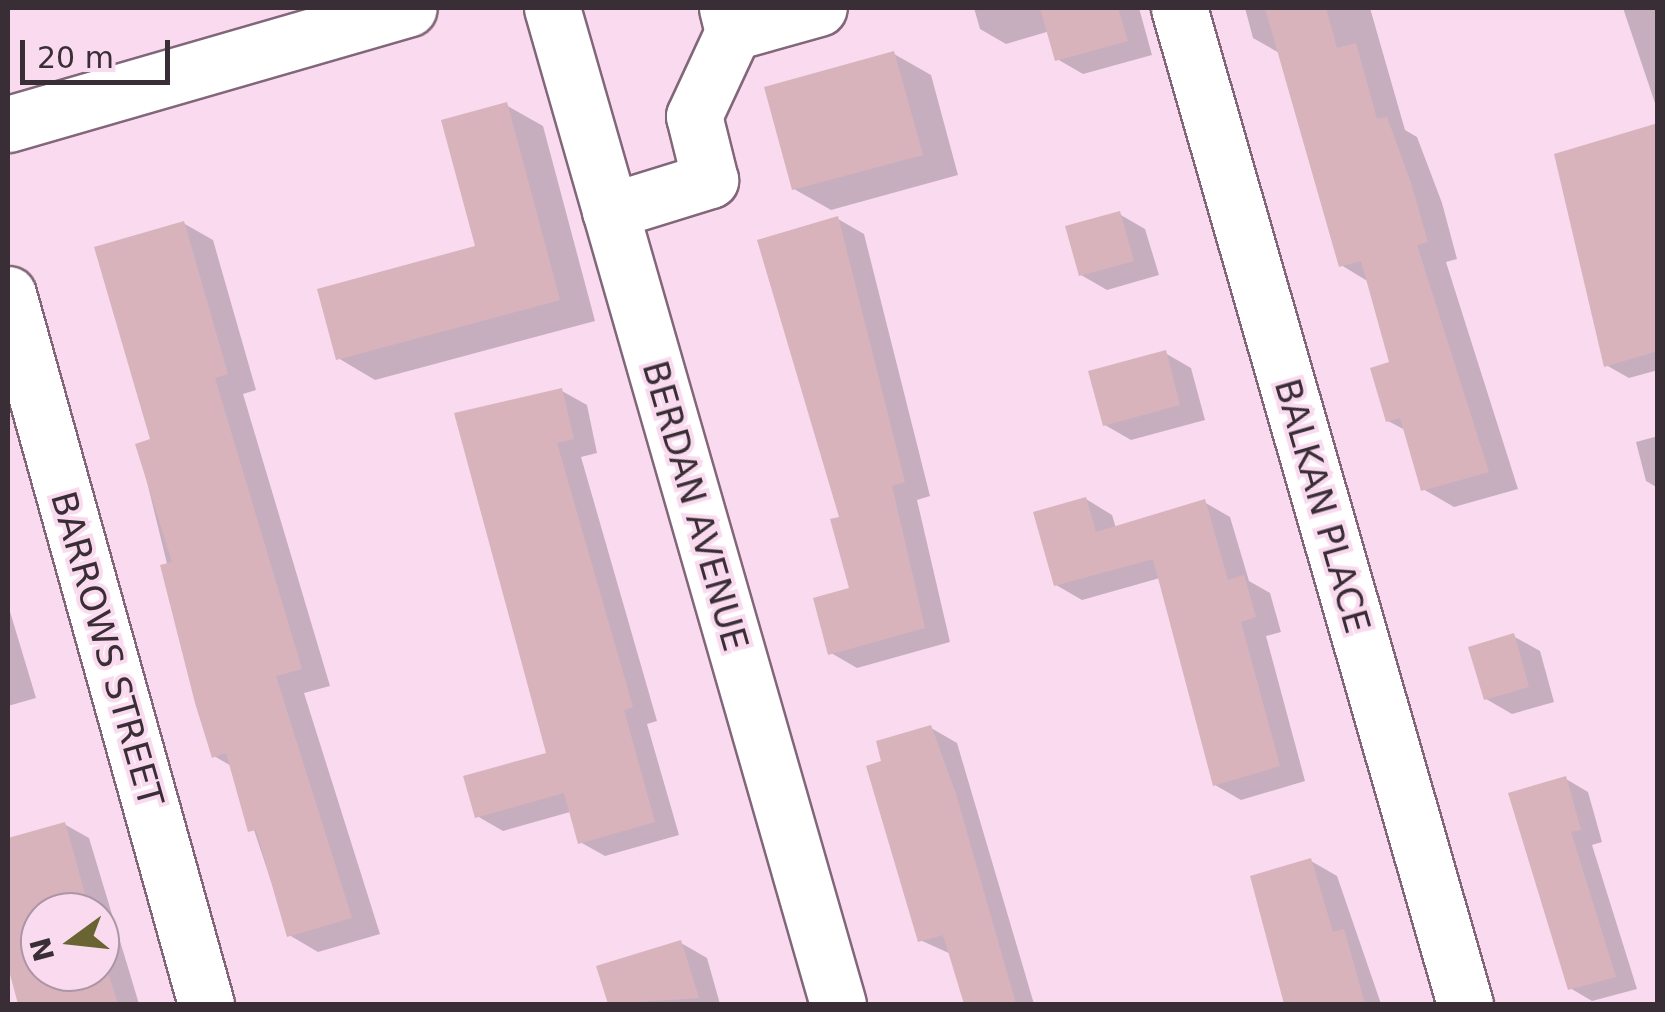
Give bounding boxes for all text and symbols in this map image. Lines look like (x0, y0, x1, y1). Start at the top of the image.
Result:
scale bar (25, 20, 175, 82)
text: 20 m (37, 40, 114, 75)
street label: BERDAN AVENUE (634, 356, 756, 656)
street label: BALKAN PLACE (1266, 374, 1378, 638)
street label: BARROWS STREET (42, 487, 172, 811)
north arrow (20, 892, 120, 992)
text: N (24, 934, 61, 965)

